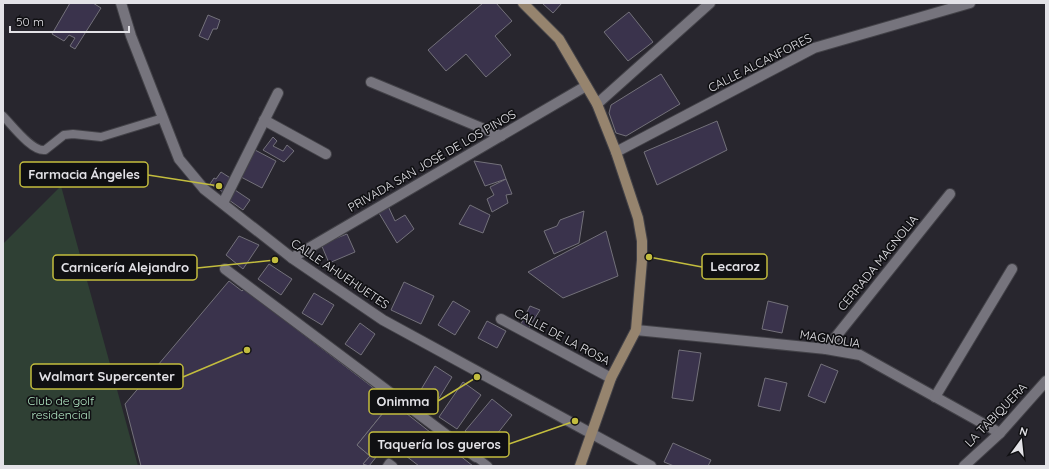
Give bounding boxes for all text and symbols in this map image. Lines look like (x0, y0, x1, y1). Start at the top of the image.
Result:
scale bar (10, 8, 129, 34)
text: 50 m (16, 14, 44, 29)
street label: CALLE ALCANFORES (705, 30, 814, 95)
street label: PRIVADA SAN JOSÉ DE LOS PINOS (345, 106, 519, 215)
callout: Farmacia Ángeles (20, 162, 148, 187)
text: Farmacia Ángeles (28, 166, 140, 182)
street label: CERRADA MAGNOLIA (834, 211, 921, 314)
street label: CALLE AHUEHUETES (288, 235, 392, 312)
callout: Lecaroz (702, 254, 767, 279)
callout: Carnicería Alejandro (53, 255, 197, 280)
text: Lecaroz (710, 258, 760, 274)
text: Carnicería Alejandro (61, 259, 189, 275)
street label: CALLE DE LA ROSA (512, 305, 613, 368)
street label: MAGNOLIA (799, 326, 862, 351)
callout: Walmart Supercenter (31, 364, 183, 389)
text: Walmart Supercenter (39, 368, 175, 384)
street label: LA TABIQUERA (961, 379, 1030, 450)
callout: Onimma (369, 389, 438, 414)
park label: Club de golf residencial (28, 393, 95, 422)
text: Onimma (377, 393, 429, 409)
north arrow (1001, 421, 1041, 461)
text: N (1018, 424, 1029, 439)
callout: Taquería los gueros (369, 432, 509, 457)
text: Taquería los gueros (377, 436, 501, 452)

